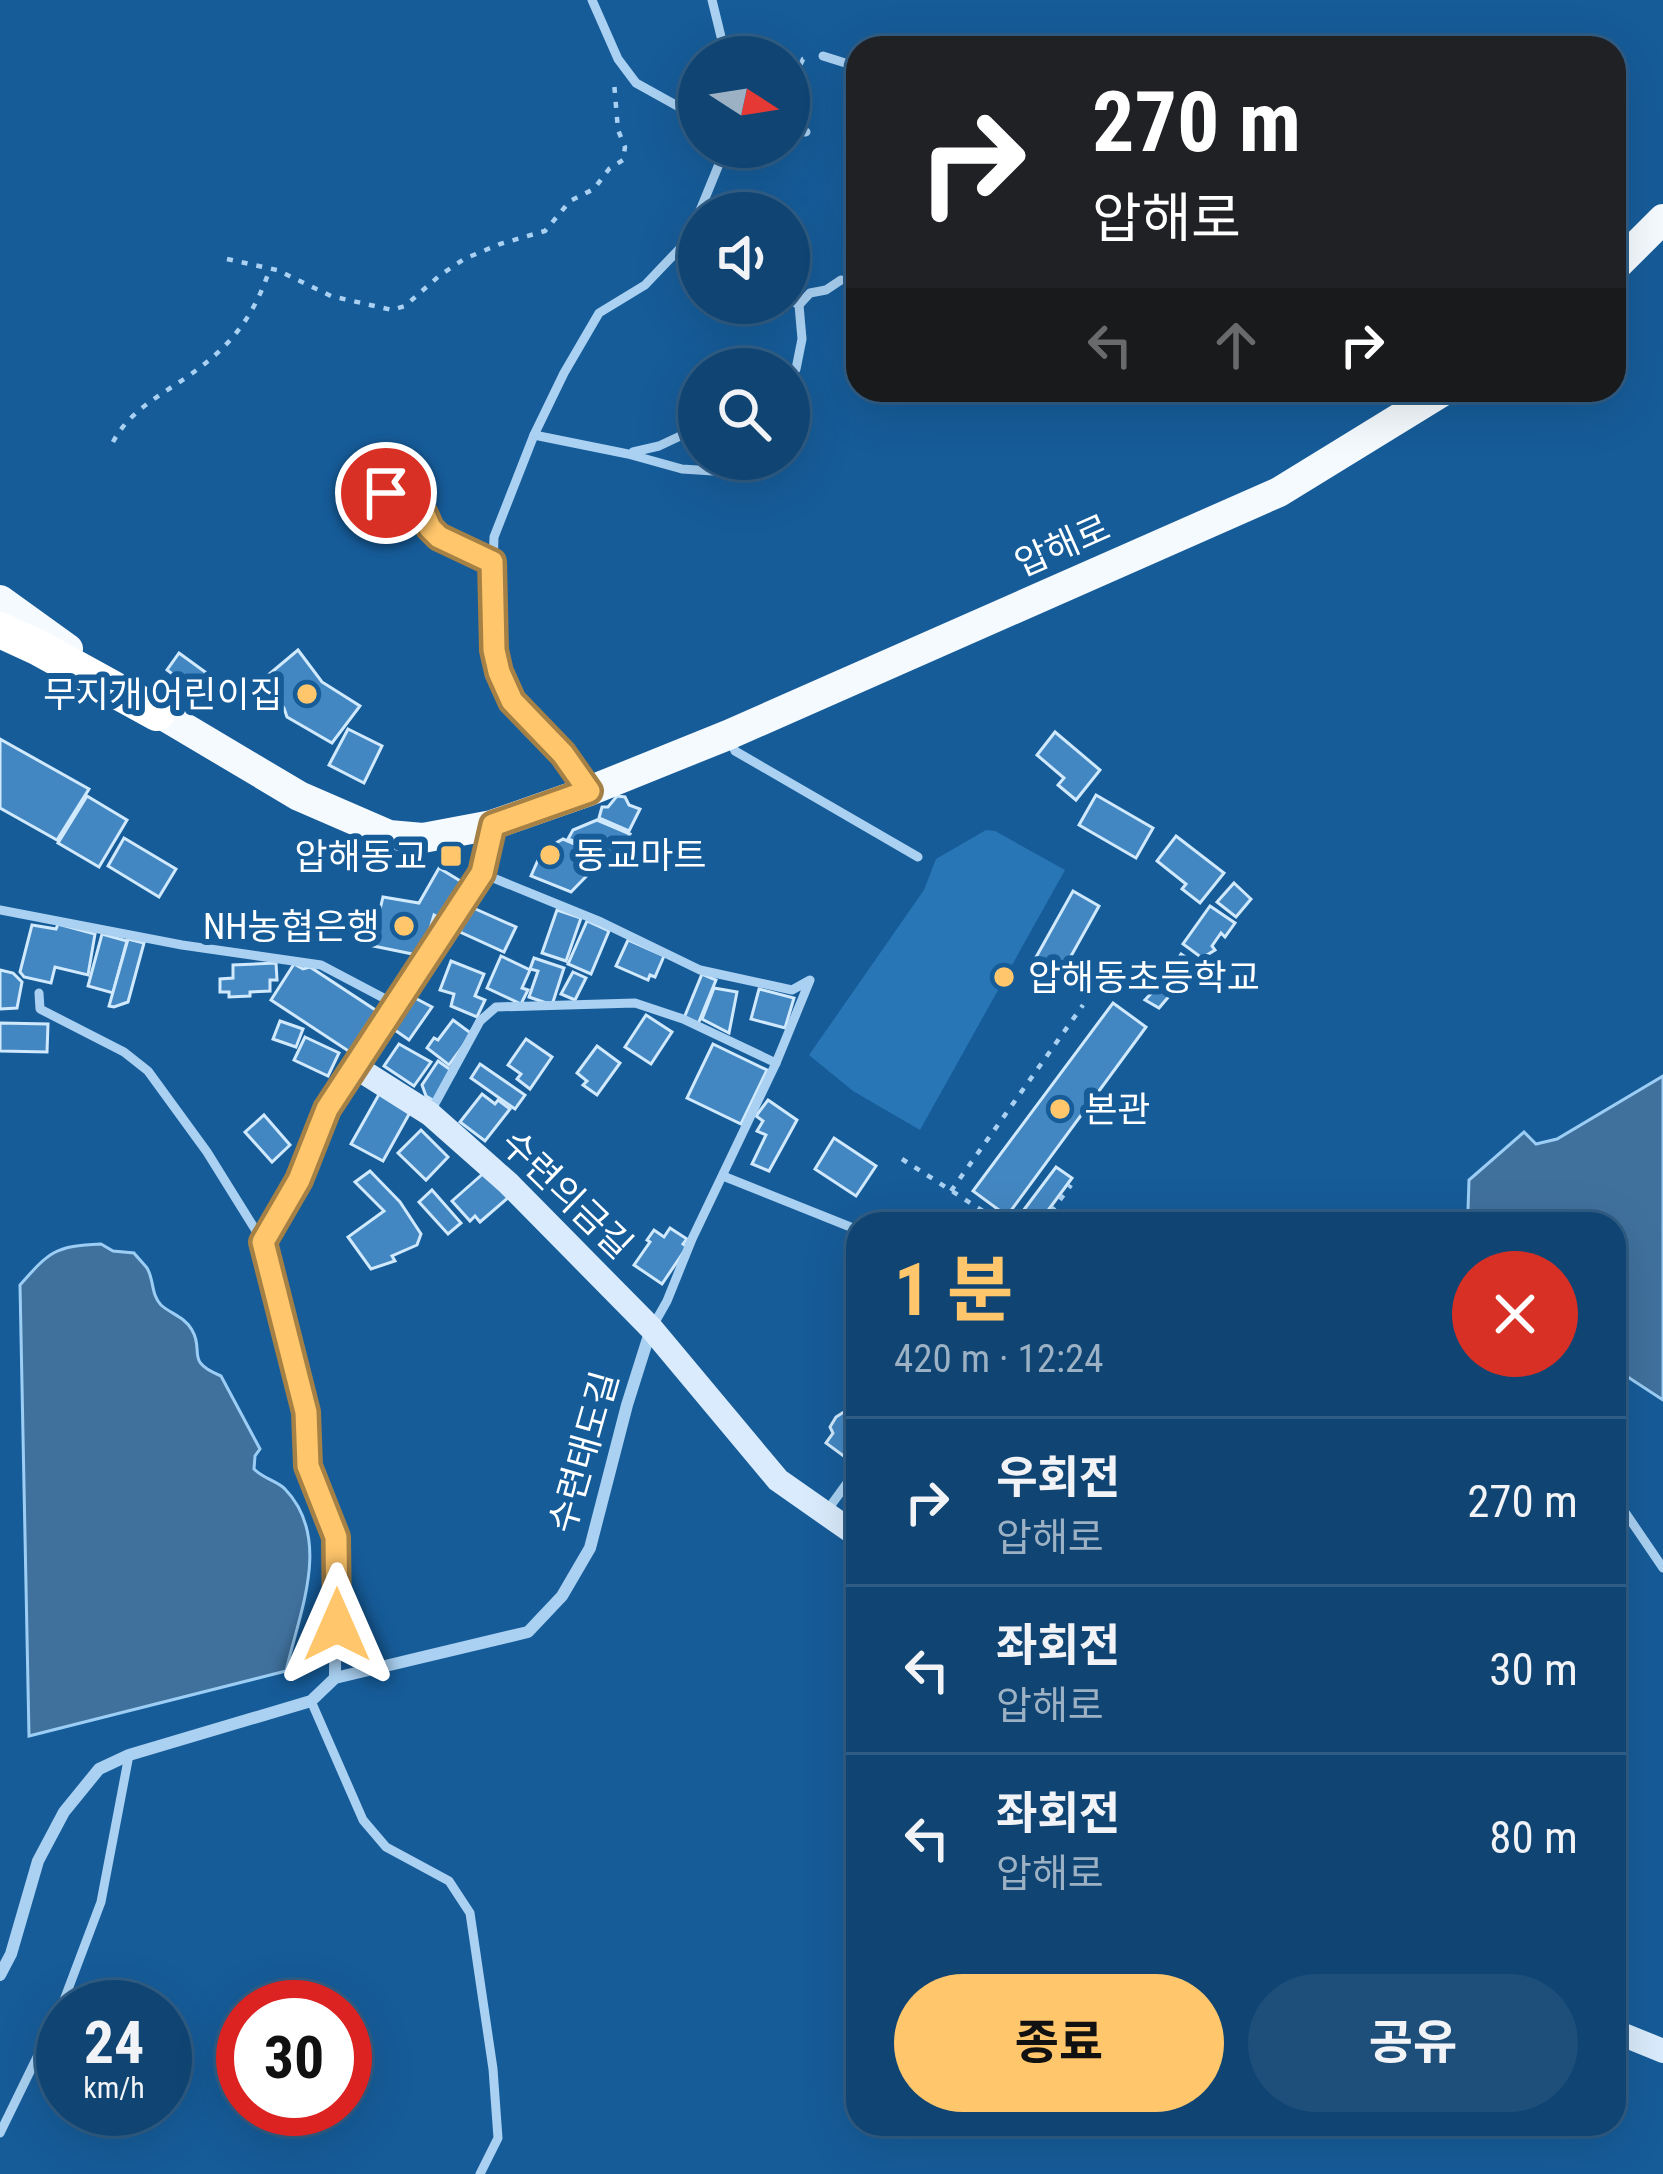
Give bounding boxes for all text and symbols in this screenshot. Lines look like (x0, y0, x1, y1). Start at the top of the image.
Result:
north arrow (678, 36, 810, 168)
map controls (678, 36, 810, 480)
text: 270 m (1092, 73, 1301, 172)
icon: right (894, 84, 1050, 240)
text: 압해로 (1092, 187, 1241, 250)
button: sound (678, 192, 810, 324)
icon: left (1077, 312, 1143, 378)
icon: ahead (1203, 312, 1269, 378)
icon: right (1329, 312, 1395, 378)
button: search (678, 348, 810, 480)
pin (335, 442, 437, 544)
icon: arrive (353, 460, 419, 526)
street label: 압해로 (1008, 507, 1116, 585)
place label: 무지개 어린이집 (43, 674, 283, 716)
marker: 무지개 어린이집 (294, 681, 320, 707)
place label: 동교마트 (574, 835, 706, 877)
place label: 압해동교 (295, 836, 427, 878)
marker: 동교마트 (537, 842, 563, 868)
marker: 압해동교 (438, 843, 464, 869)
place label: NH농협은행 (203, 906, 380, 948)
marker: NH농협은행 (391, 913, 417, 939)
place label: 압해동초등학교 (1028, 957, 1260, 999)
marker: 압해동초등학교 (991, 964, 1017, 990)
place label: 본관 (1084, 1089, 1150, 1131)
marker: 본관 (1047, 1096, 1073, 1122)
street label: 수련의금길 (492, 1122, 640, 1267)
text: 1 분 (894, 1248, 1013, 1333)
button: close (1452, 1251, 1578, 1377)
text: 420 m · 12:24 (894, 1336, 1104, 1382)
street label: 수련태도길 (541, 1367, 627, 1538)
text: 우회전 (996, 1451, 1120, 1504)
icon: right (894, 1469, 960, 1535)
text: 270 m (1467, 1475, 1578, 1528)
text: 압해로 (996, 1515, 1104, 1561)
position arrow (274, 1562, 400, 1688)
text: 좌회전 (996, 1619, 1120, 1672)
icon: left (894, 1637, 960, 1703)
text: 30 m (1489, 1643, 1578, 1696)
text: 압해로 (996, 1683, 1104, 1729)
text: 좌회전 (996, 1787, 1120, 1840)
icon: left (894, 1805, 960, 1871)
text: 80 m (1489, 1811, 1578, 1864)
text: 압해로 (996, 1851, 1104, 1897)
button: 종료 (894, 1974, 1224, 2112)
button: 공유 (1248, 1974, 1578, 2112)
speed limit sign: 30 (216, 1980, 372, 2136)
text: 24 (84, 2007, 144, 2078)
text: km/h (83, 2070, 145, 2105)

